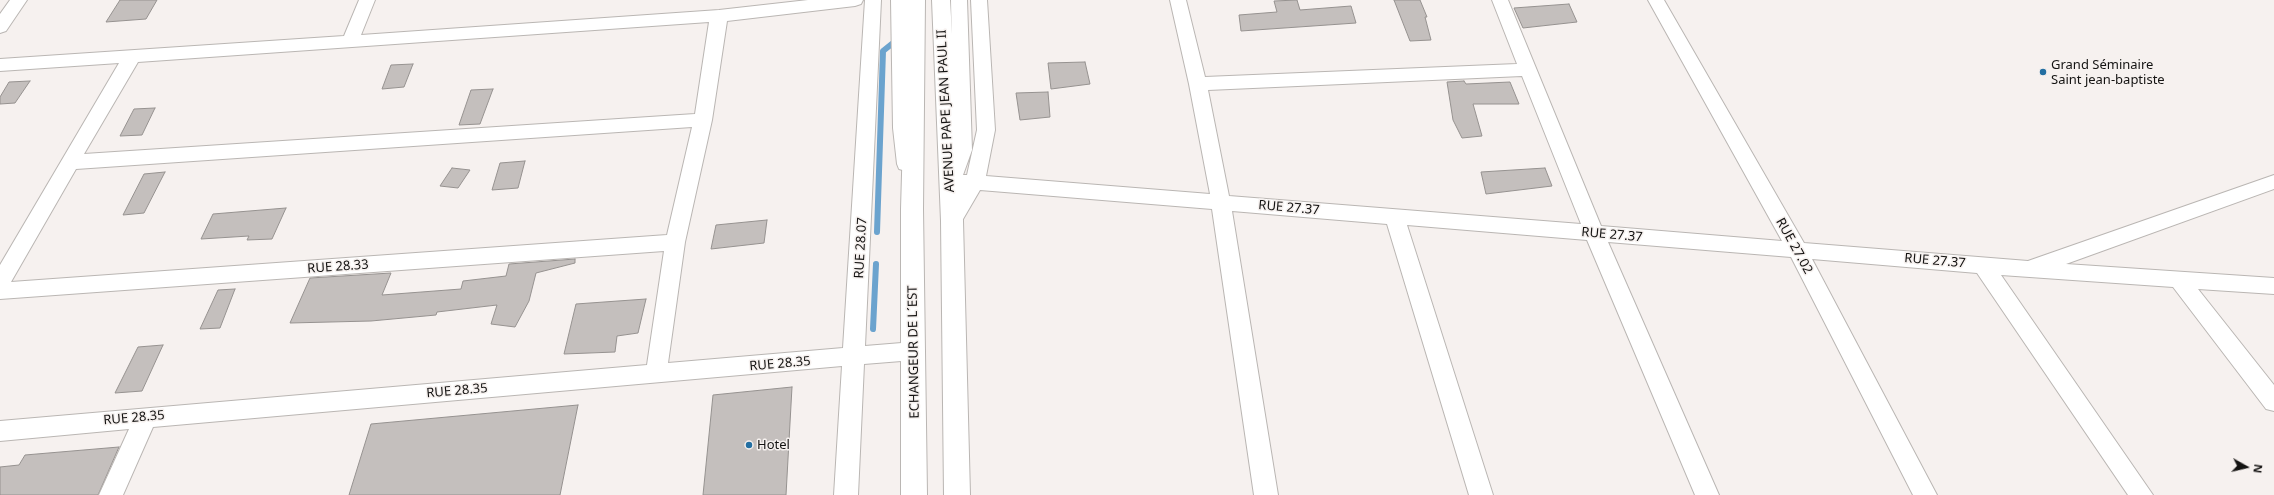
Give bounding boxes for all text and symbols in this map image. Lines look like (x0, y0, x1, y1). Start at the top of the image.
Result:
street label: AVENUE PAPE JEAN PAUL II (934, 29, 958, 193)
place label: Grand Séminaire Saint jean-baptiste (2051, 57, 2165, 88)
marker: Grand Séminaire Saint jean-baptiste (2038, 67, 2048, 77)
street label: RUE 27.37 (1258, 198, 1320, 218)
street label: RUE 27.02 (1772, 215, 1816, 277)
street label: RUE 28.07 (852, 217, 870, 279)
street label: RUE 27.37 (1581, 225, 1643, 245)
street label: RUE 27.37 (1904, 251, 1966, 271)
street label: RUE 28.33 (307, 257, 369, 277)
street label: ECHANGEUR DE L´EST (905, 285, 923, 419)
street label: RUE 28.35 (749, 354, 811, 374)
street label: RUE 28.35 (426, 381, 488, 401)
street label: RUE 28.35 (103, 408, 165, 428)
place label: Hotel (757, 437, 790, 453)
marker: Hotel (744, 440, 754, 450)
north arrow (2226, 447, 2266, 487)
text: N (2250, 463, 2266, 474)

